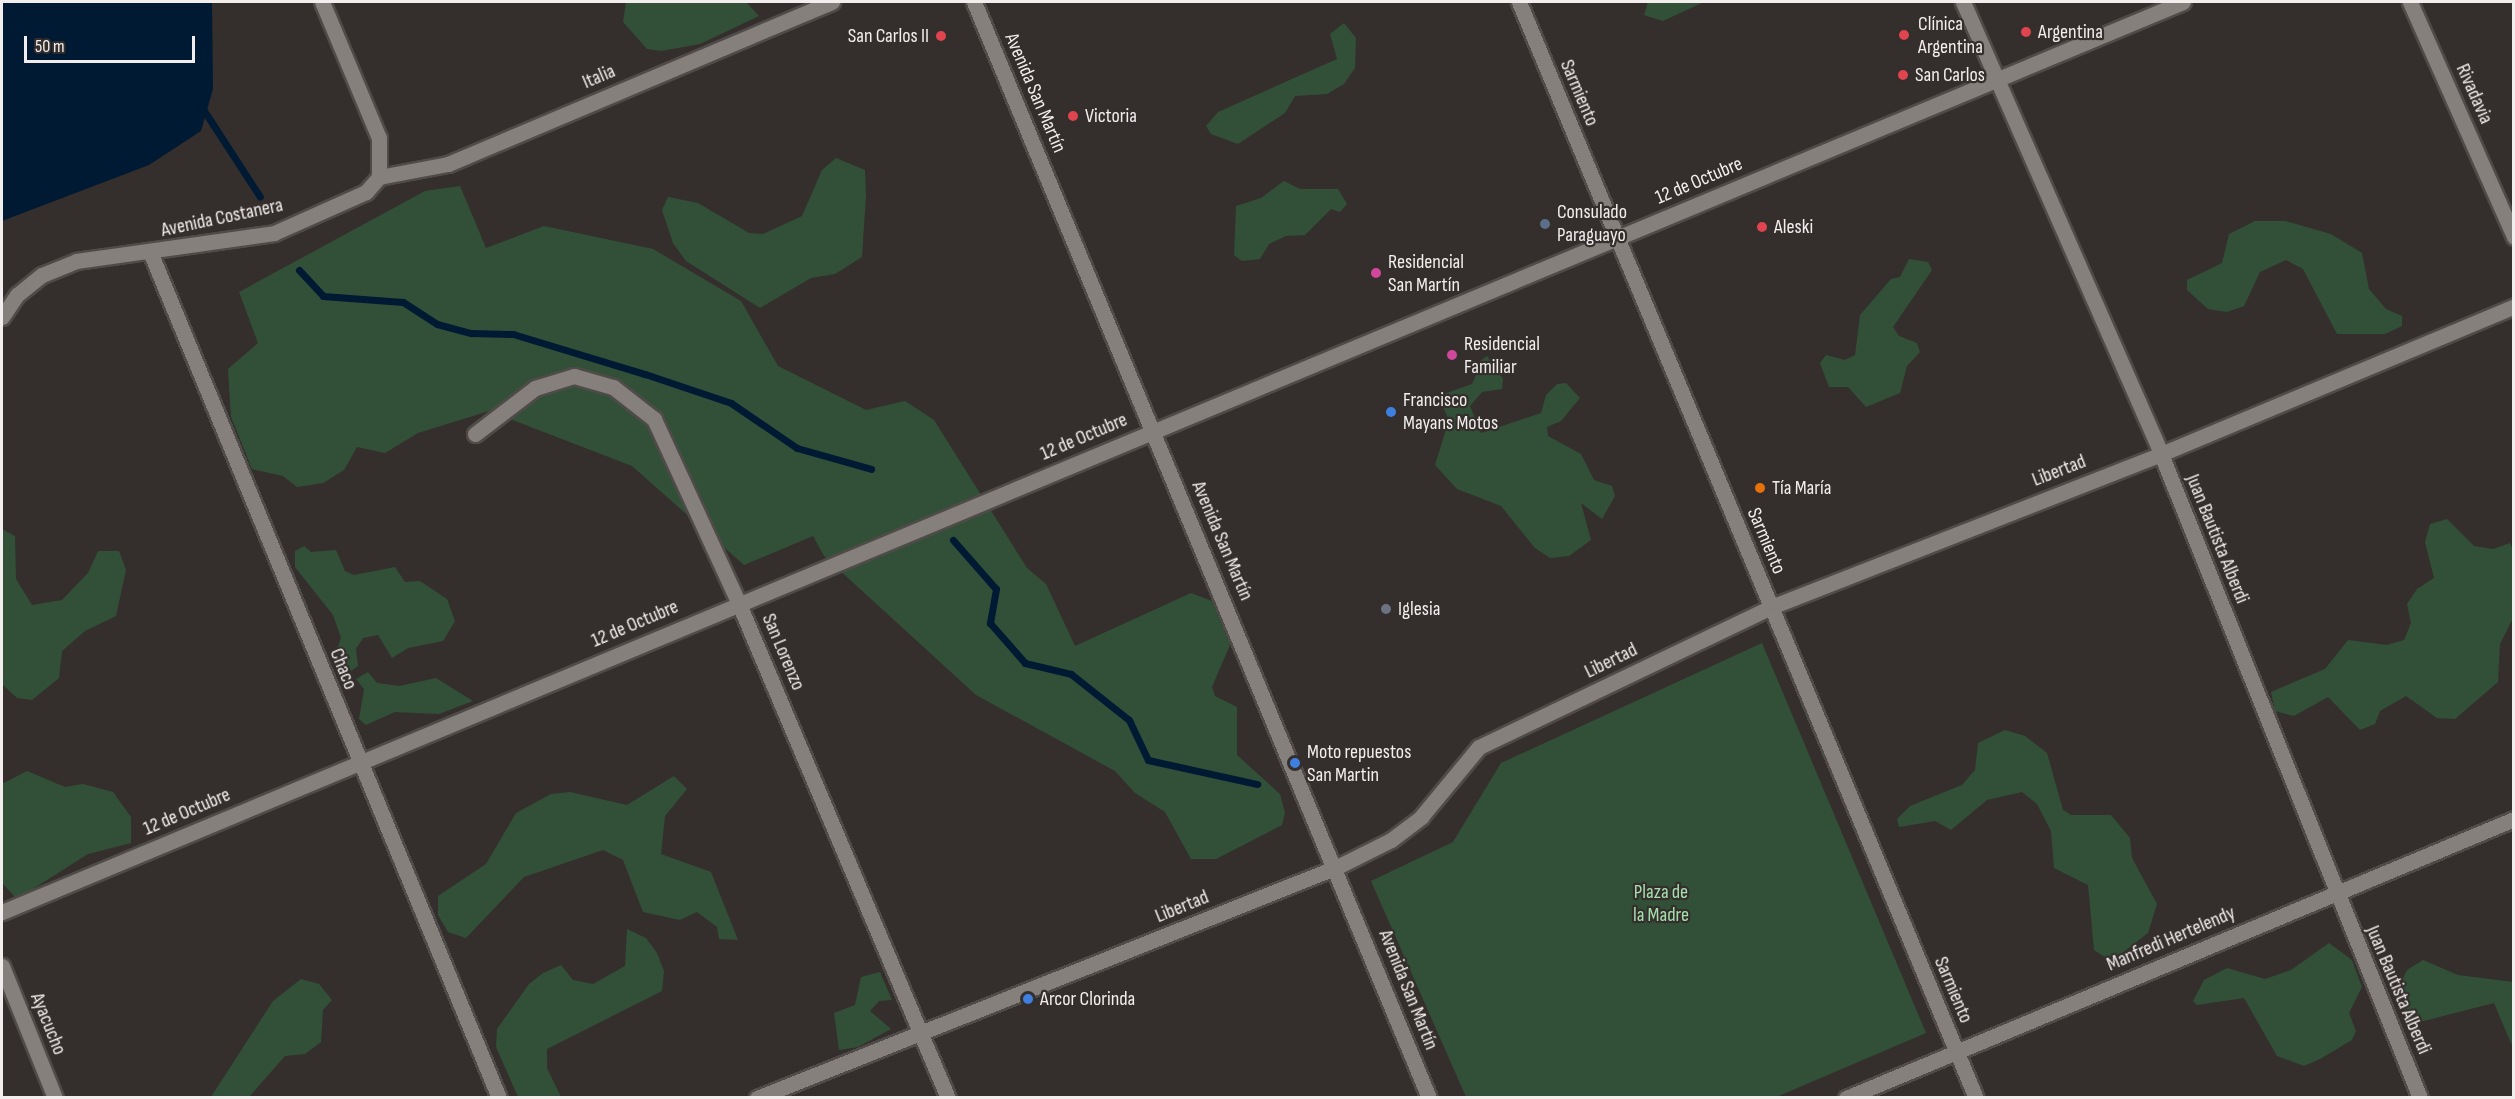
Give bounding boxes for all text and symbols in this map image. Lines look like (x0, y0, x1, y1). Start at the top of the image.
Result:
place label: Clínica Argentina (1918, 12, 1983, 59)
place label: Argentina (2038, 20, 2103, 44)
scale bar (27, 24, 198, 62)
place label: San Carlos II (848, 24, 929, 48)
marker: Argentina (2019, 25, 2033, 39)
marker: Clínica Argentina (1895, 26, 1913, 44)
marker: San Carlos II (934, 29, 948, 43)
street label: Avenida San Martín (999, 30, 1071, 156)
text: 50 m (35, 36, 65, 57)
street label: Sarmiento (1554, 56, 1604, 130)
street label: Italia (579, 59, 619, 95)
street label: Rivadavia (2450, 60, 2498, 128)
place label: San Carlos (1915, 63, 1985, 87)
marker: San Carlos (1896, 68, 1910, 82)
place label: Victoria (1085, 104, 1137, 128)
marker: Victoria (1066, 109, 1080, 123)
street label: 12 de Octubre (1652, 152, 1746, 210)
street label: Avenida Costanera (159, 193, 285, 243)
place label: Consulado Paraguayo (1557, 201, 1627, 248)
place label: Aleski (1774, 215, 1813, 239)
marker: Consulado Paraguayo (1538, 217, 1552, 231)
marker: Aleski (1755, 220, 1769, 234)
place label: Residencial San Martín (1388, 250, 1464, 297)
marker: Residencial San Martín (1369, 266, 1383, 280)
place label: Residencial Familiar (1464, 332, 1540, 379)
marker: Residencial Familiar (1445, 348, 1459, 362)
place label: Francisco Mayans Motos (1403, 388, 1498, 435)
marker: Francisco Mayans Motos (1384, 405, 1398, 419)
street label: 12 de Octubre (1037, 408, 1131, 466)
street label: Libertad (2029, 450, 2089, 492)
street label: Juan Bautista Alberdi (2180, 471, 2254, 607)
place label: Tía María (1772, 476, 1831, 500)
street label: Avenida San Martín (1186, 478, 1258, 604)
marker: Tía María (1753, 481, 1767, 495)
street label: Sarmiento (1741, 504, 1791, 578)
street label: 12 de Octubre (588, 595, 682, 653)
place label: Iglesia (1398, 597, 1440, 621)
marker: Iglesia (1379, 602, 1393, 616)
street label: San Lorenzo (756, 610, 810, 694)
street label: Libertad (1581, 638, 1641, 684)
street label: Chaco (324, 645, 362, 693)
place label: Moto repuestos San Martin (1307, 740, 1411, 787)
marker: Moto repuestos San Martin (1288, 756, 1302, 770)
street label: 12 de Octubre (140, 783, 234, 841)
park label: Plaza de la Madre (1633, 880, 1689, 927)
street label: Libertad (1152, 885, 1212, 929)
street label: Manfredi Hertelendy (2103, 901, 2239, 977)
street label: Juan Bautista Alberdi (2360, 922, 2436, 1058)
street label: Avenida San Martín (1373, 926, 1443, 1054)
street label: Sarmiento (1928, 953, 1978, 1027)
place label: Arcor Clorinda (1040, 987, 1135, 1011)
street label: Ayacucho (25, 990, 71, 1058)
marker: Arcor Clorinda (1021, 992, 1035, 1006)

